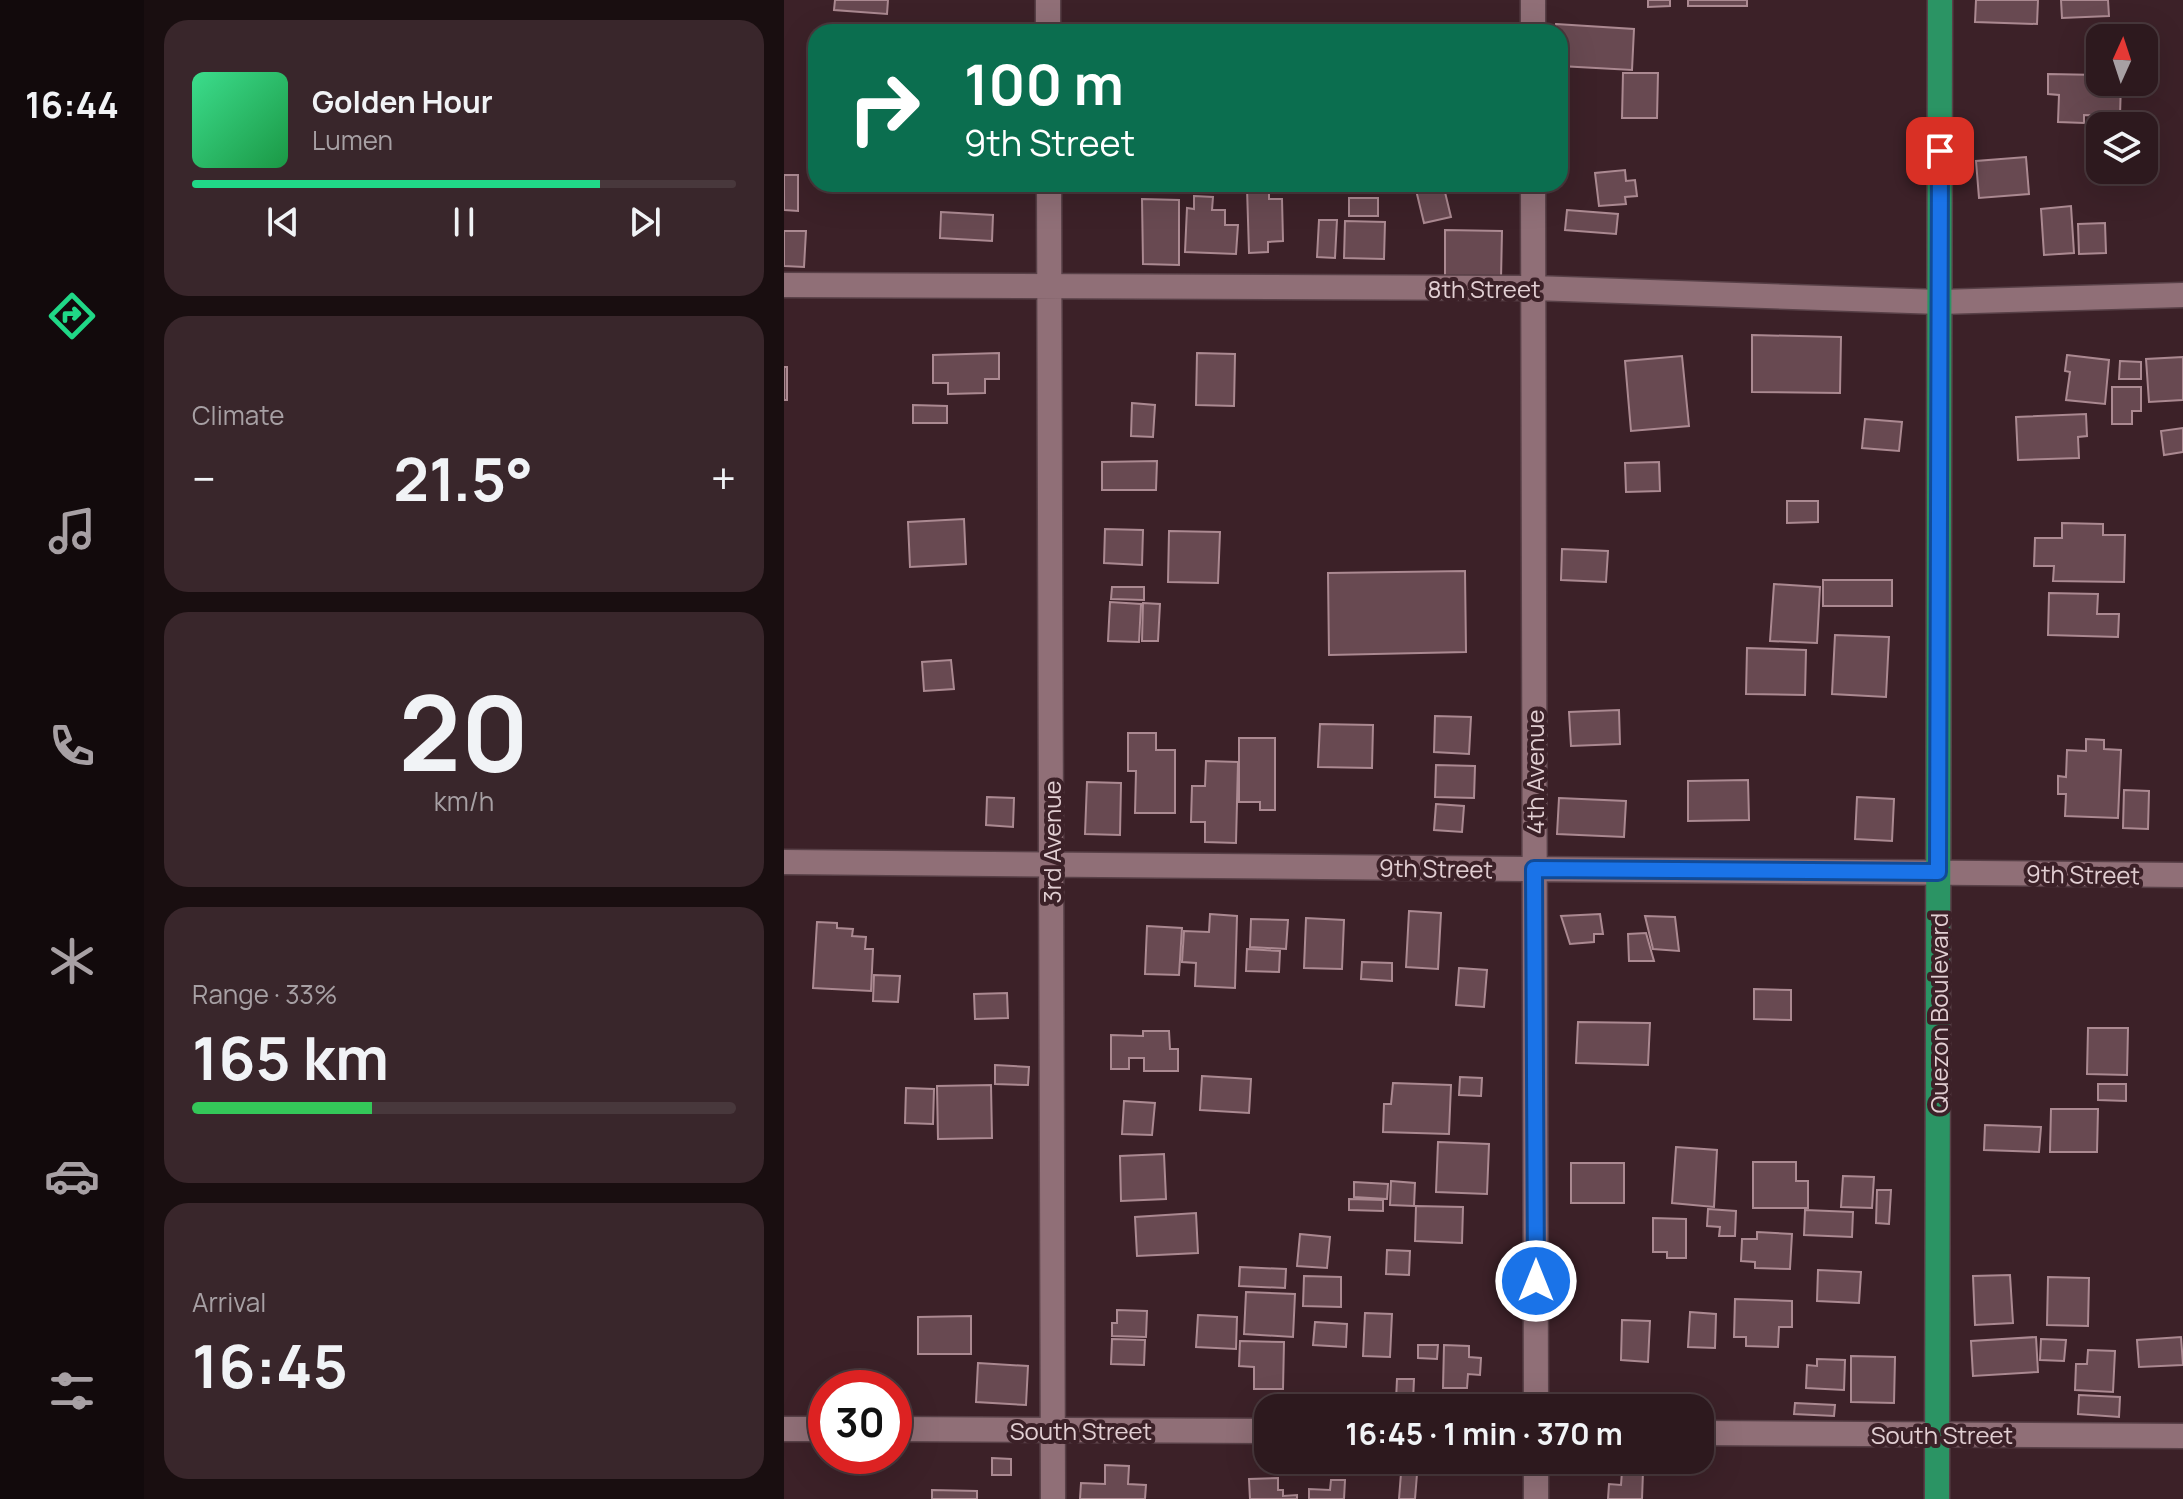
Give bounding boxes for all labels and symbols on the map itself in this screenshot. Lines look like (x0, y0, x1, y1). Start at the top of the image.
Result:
north arrow (2086, 24, 2158, 96)
pin (1906, 117, 1974, 185)
street label: 8th Street (1427, 272, 1541, 305)
street label: 4th Avenue (1518, 710, 1551, 834)
street label: 3rd Avenue (1035, 781, 1068, 903)
street label: 9th Street (1379, 851, 1493, 885)
street label: 9th Street (2026, 857, 2140, 891)
street label: Quezon Boulevard (1922, 913, 1955, 1113)
position arrow (1494, 1239, 1578, 1323)
speed limit sign: 30 (808, 1370, 912, 1474)
street label: South Street (1010, 1414, 1152, 1447)
street label: South Street (1871, 1418, 2013, 1451)

